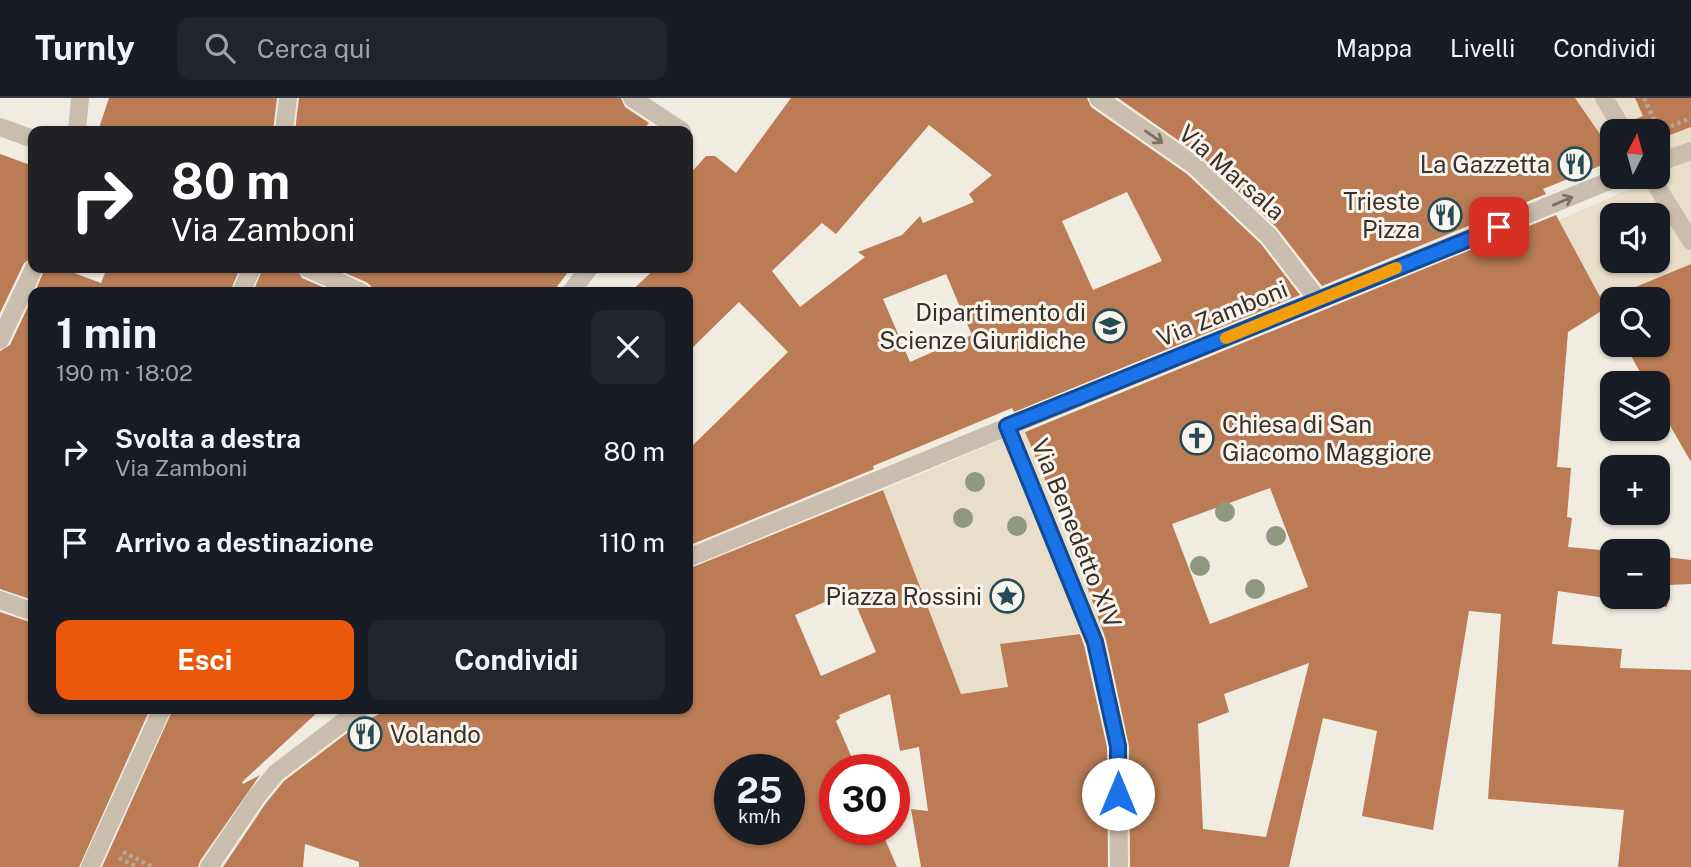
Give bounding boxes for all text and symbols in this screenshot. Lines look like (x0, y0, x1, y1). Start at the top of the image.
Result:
search box (177, 17, 667, 80)
text: Turnly (35, 29, 135, 67)
icon: search (201, 29, 239, 67)
text: Cerca qui (257, 33, 371, 64)
text: Mappa (1336, 34, 1412, 62)
text: Livelli (1450, 34, 1515, 62)
text: Condividi (1553, 34, 1656, 62)
street label: Via Marsala (1173, 119, 1291, 225)
north arrow (1600, 119, 1670, 189)
map controls (1600, 119, 1670, 609)
one-way arrow (1144, 130, 1163, 144)
restaurant icon: La Gazzetta (1556, 145, 1594, 183)
place label: La Gazzetta (1420, 150, 1550, 178)
text: 80 m (171, 152, 290, 210)
icon: right (56, 154, 147, 245)
place label: Trieste Pizza (1343, 187, 1420, 243)
one-way arrow (1552, 194, 1573, 207)
restaurant icon: Trieste Pizza (1426, 196, 1464, 234)
pin (1469, 197, 1529, 257)
button: sound (1600, 203, 1670, 273)
icon: arrive (1480, 208, 1518, 246)
text: Via Zamboni (171, 211, 355, 248)
street label: Via Zamboni (1153, 274, 1291, 352)
button: search (1600, 287, 1670, 357)
place label: Dipartimento di Scienze Giuridiche (879, 298, 1086, 354)
school or university icon: Dipartimento di Scienze Giuridiche (1091, 307, 1129, 345)
text: 1 min (56, 308, 157, 357)
button: close (591, 310, 665, 384)
text: 190 m · 18:02 (56, 359, 193, 386)
button: layers (1600, 371, 1670, 441)
place label: Chiesa di San Giacomo Maggiore (1222, 410, 1432, 466)
church icon: Chiesa di San Giacomo Maggiore (1178, 419, 1216, 457)
text: Svolta a destra (115, 423, 301, 454)
icon: right (56, 433, 94, 471)
street label: Via Benedetto XIV (1026, 434, 1128, 632)
text: 80 m (604, 436, 665, 467)
text: Via Zamboni (115, 454, 248, 481)
button: + (1600, 455, 1670, 525)
icon: arrive (56, 524, 94, 562)
text: Arrivo a destinazione (115, 527, 374, 558)
text: 110 m (599, 527, 665, 558)
button: − (1600, 539, 1670, 609)
place icon: Piazza Rossini (988, 577, 1026, 615)
place label: Piazza Rossini (826, 582, 982, 610)
button: Esci (56, 620, 354, 700)
button: Condividi (368, 620, 665, 700)
restaurant icon: Volando (346, 715, 384, 753)
place label: Volando (390, 720, 481, 748)
speed limit sign: 30 (819, 754, 910, 845)
position arrow (1081, 757, 1155, 831)
text: 25 (737, 770, 782, 811)
text: km/h (738, 806, 781, 827)

